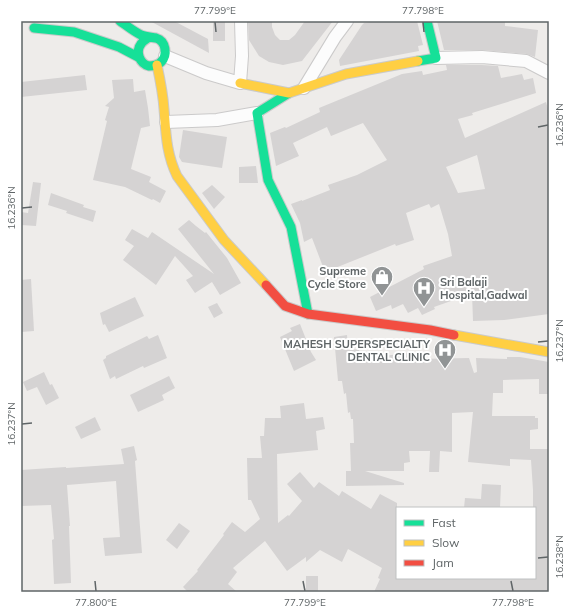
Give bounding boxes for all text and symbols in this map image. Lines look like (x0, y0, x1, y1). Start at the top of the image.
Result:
text: 77.799°E (194, 4, 236, 17)
text: 77.798°E (402, 4, 444, 17)
text: 16.236°N (553, 103, 566, 147)
text: 16.236°N (5, 186, 18, 230)
place label: Supreme Cycle Store (307, 264, 366, 291)
shop icon: Supreme Cycle Store (369, 264, 395, 297)
hospital icon: Sri Balaji Hospital,Gadwal (411, 275, 437, 308)
place label: Sri Balaji Hospital,Gadwal (440, 275, 528, 302)
text: 16.237°N (553, 319, 566, 363)
place label: MAHESH SUPERSPECIALTY DENTAL CLINIC (283, 337, 431, 364)
hospital icon: MAHESH SUPERSPECIALTY DENTAL CLINIC (432, 337, 458, 370)
text: 16.237°N (5, 402, 18, 446)
legend (396, 507, 536, 579)
text: Fast (432, 515, 456, 530)
text: Slow (432, 535, 460, 550)
text: 16.238°N (553, 535, 566, 579)
text: Jam (432, 555, 454, 570)
text: 77.800°E (75, 596, 117, 609)
text: 77.799°E (284, 596, 326, 609)
text: 77.798°E (492, 596, 534, 609)

